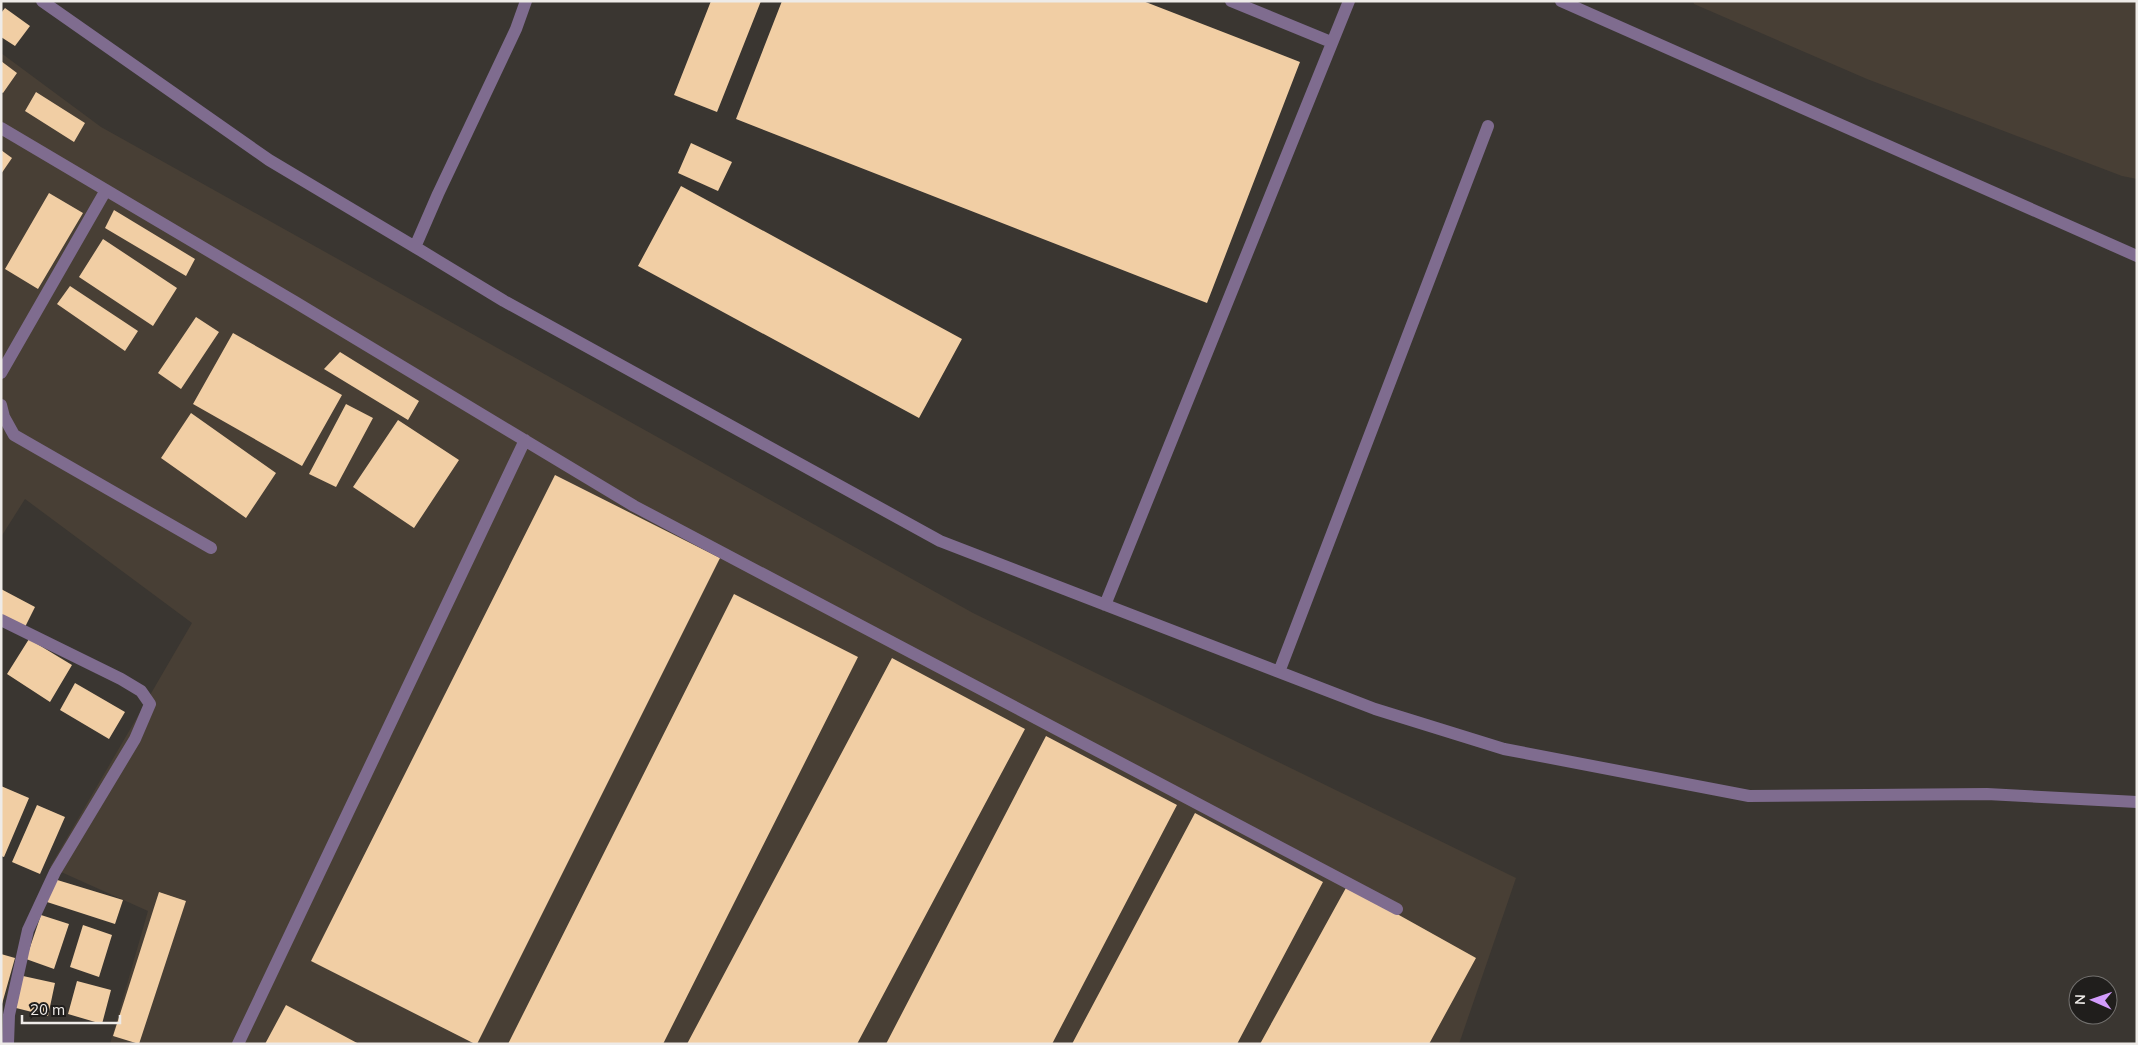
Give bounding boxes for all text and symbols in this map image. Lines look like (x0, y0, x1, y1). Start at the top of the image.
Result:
north arrow (2068, 975, 2118, 1025)
scale bar (22, 992, 120, 1024)
text: N (2071, 994, 2089, 1005)
text: 20 m (30, 1000, 65, 1019)

